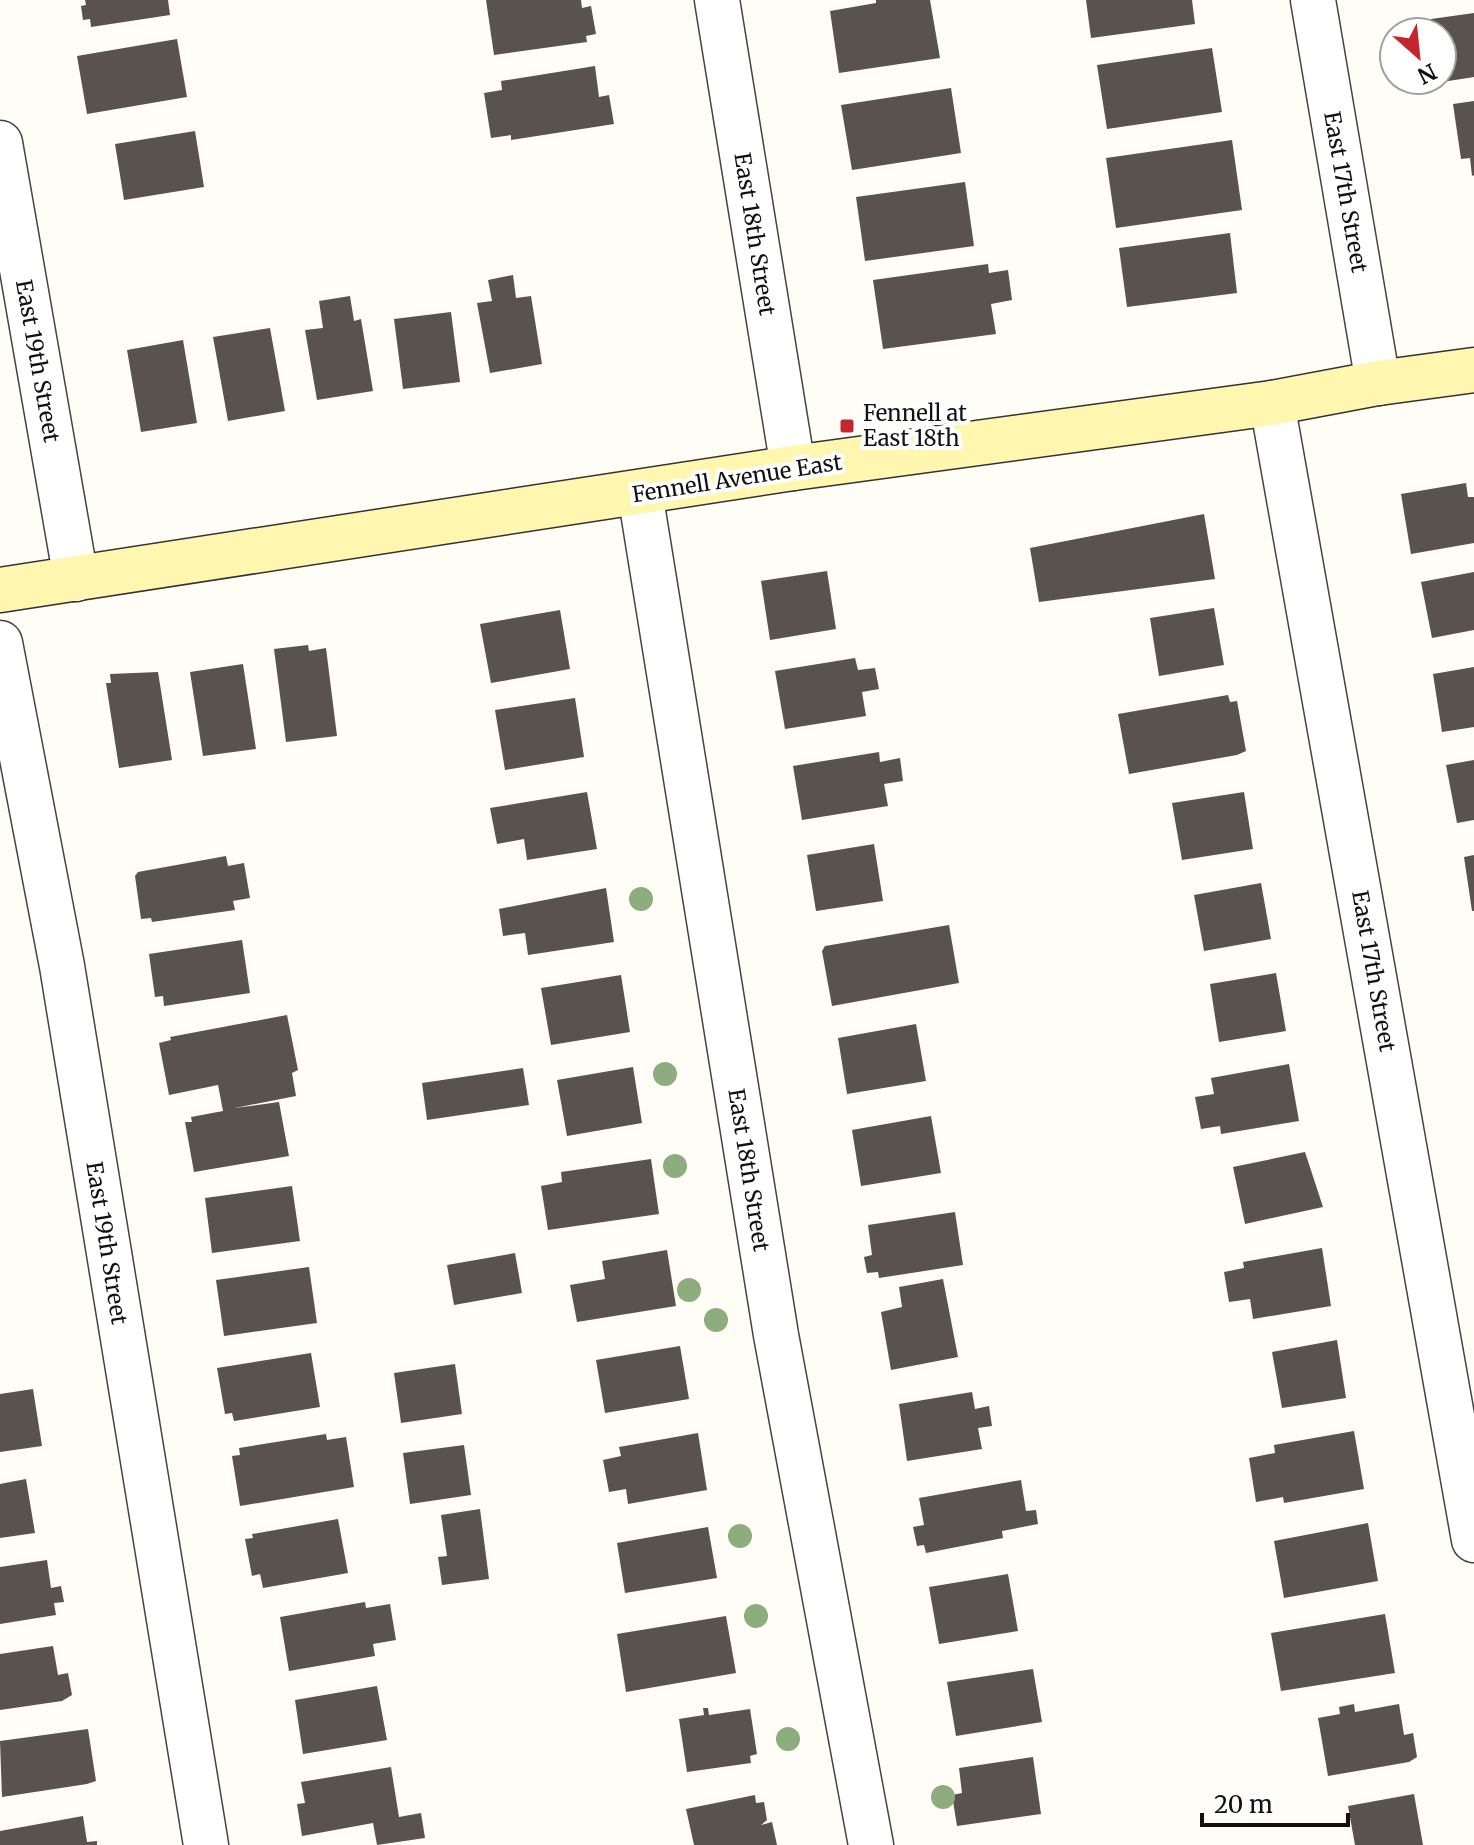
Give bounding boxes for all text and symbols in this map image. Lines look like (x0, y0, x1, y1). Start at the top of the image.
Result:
north arrow (1378, 16, 1458, 96)
text: N (1412, 57, 1441, 91)
street label: East 17th Street (1318, 109, 1374, 275)
street label: East 18th Street (728, 150, 782, 318)
street label: East 19th Street (10, 278, 66, 445)
place label: Fennell at East 18th (863, 399, 967, 452)
marker: Fennell at East 18th (838, 417, 856, 435)
street label: Fennell Avenue East (630, 448, 844, 508)
street label: East 17th Street (1346, 888, 1402, 1054)
street label: East 18th Street (722, 1086, 776, 1254)
street label: East 19th Street (80, 1160, 134, 1327)
scale bar (1202, 1777, 1348, 1827)
text: 20 m (1214, 1789, 1273, 1820)

